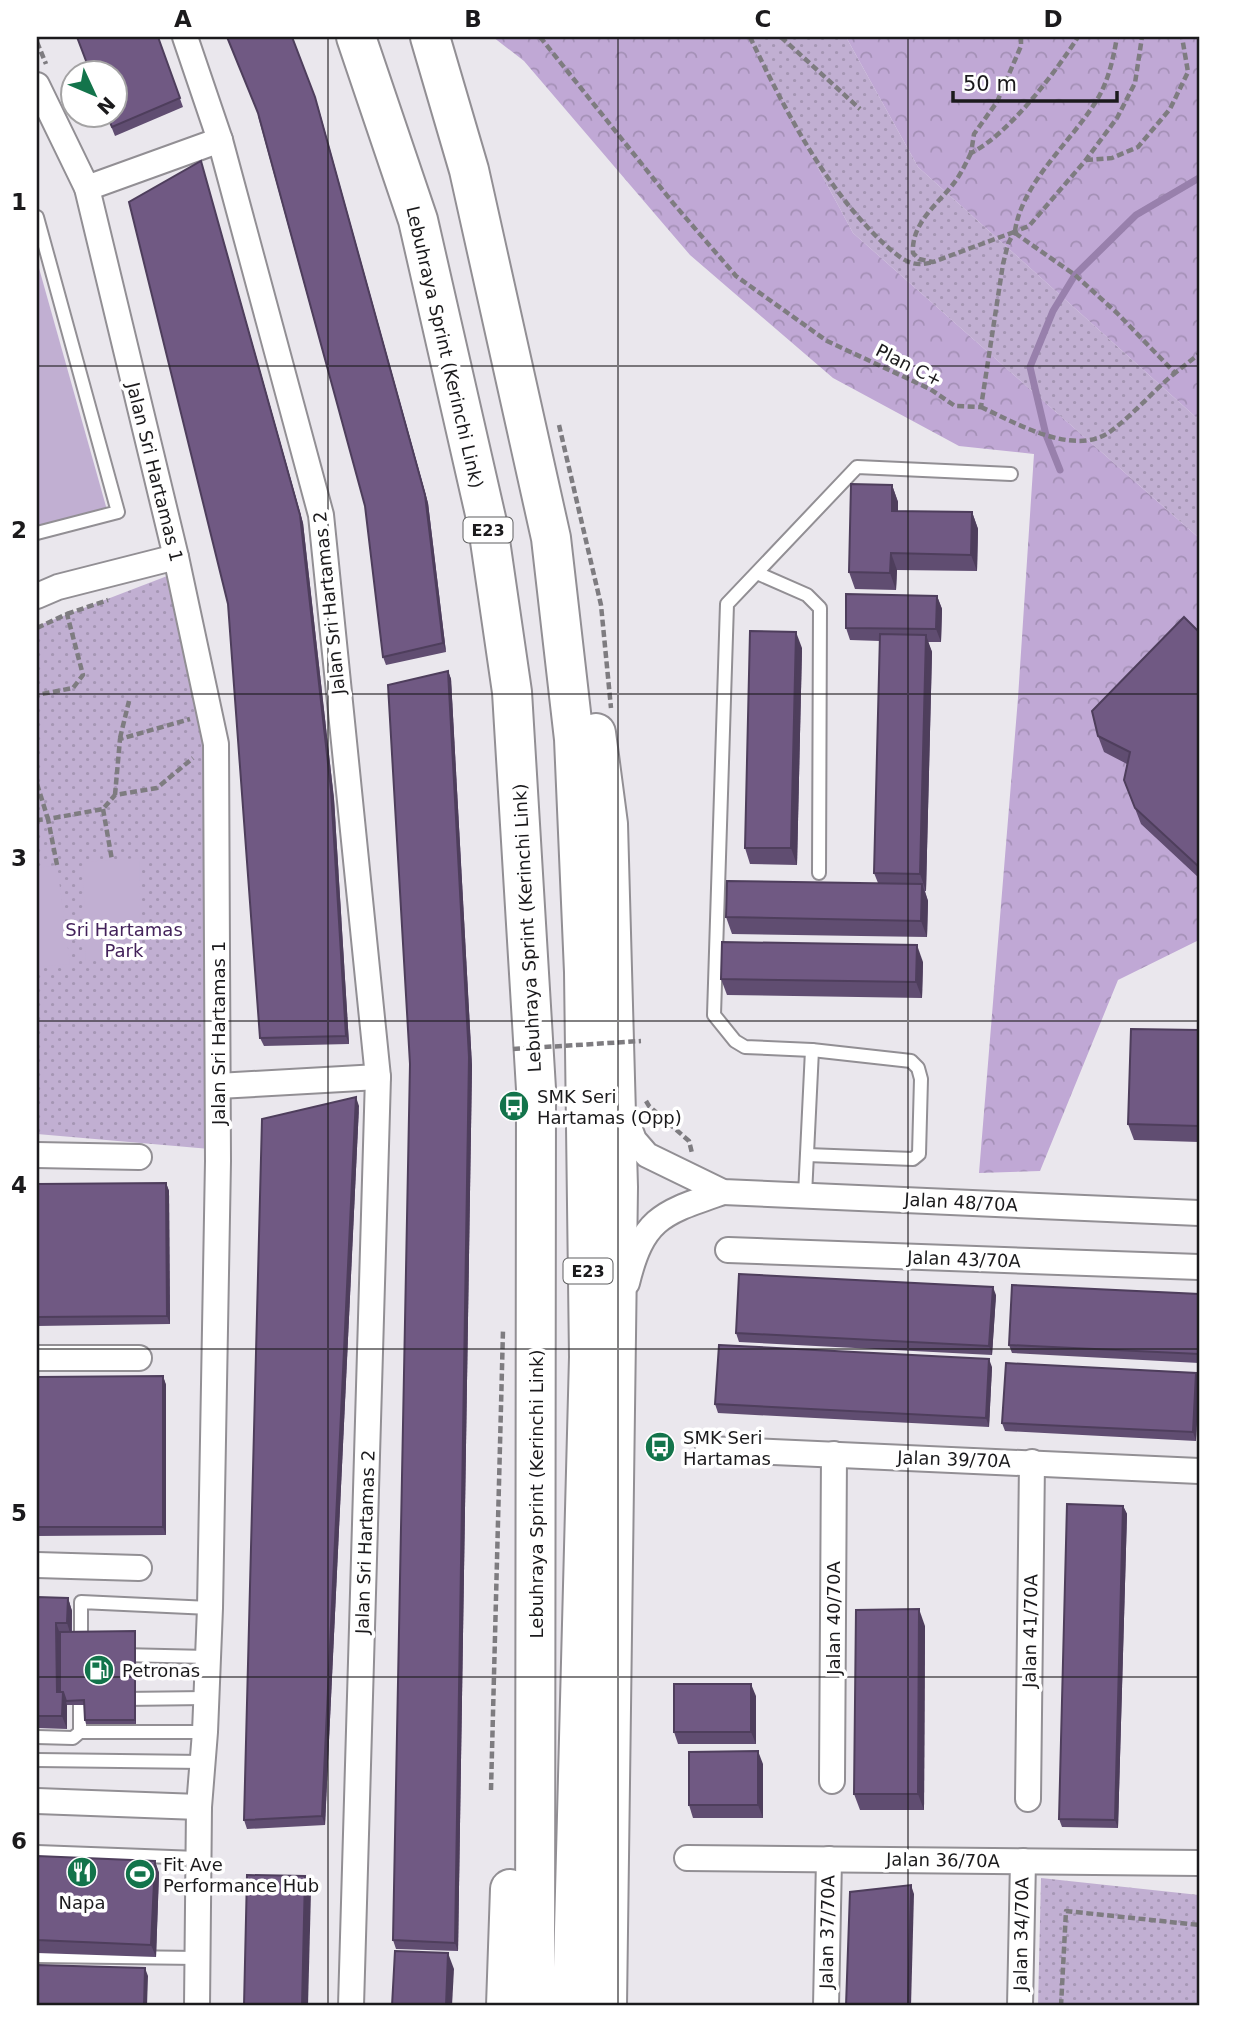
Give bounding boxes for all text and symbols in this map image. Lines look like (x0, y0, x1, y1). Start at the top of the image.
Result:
text: A (174, 6, 192, 32)
text: B (464, 6, 482, 32)
text: C (755, 6, 771, 32)
text: D (1043, 6, 1063, 32)
north arrow (60, 60, 130, 130)
scale bar (953, 60, 1117, 104)
text: 50 m (963, 72, 1017, 96)
text: N (93, 92, 120, 119)
text: 1 (11, 189, 27, 215)
street label: Lebuhraya Sprint (Kerinchi Link) (402, 204, 488, 490)
street label: Plan C+ (872, 339, 946, 391)
street label: Jalan Sri Hartamas 1 (122, 379, 187, 564)
street label: Jalan Sri Hartamas 2 (309, 510, 349, 697)
text: 2 (11, 517, 27, 543)
road number: E23 (463, 517, 512, 542)
street label: Lebuhraya Sprint (Kerinchi Link) (509, 783, 545, 1073)
text: 3 (11, 845, 27, 871)
park label: Sri Hartamas Park (65, 919, 183, 961)
street label: Jalan Sri Hartamas 1 (208, 941, 229, 1126)
place label: SMK Seri Hartamas (Opp) (537, 1086, 682, 1128)
bus stop icon: SMK Seri Hartamas (Opp) (497, 1089, 531, 1123)
text: 4 (11, 1172, 27, 1198)
street label: Jalan 48/70A (903, 1188, 1019, 1215)
street label: Jalan 43/70A (906, 1246, 1022, 1272)
road number: E23 (564, 1259, 612, 1284)
street label: Lebuhraya Sprint (Kerinchi Link) (526, 1349, 547, 1639)
place label: SMK Seri Hartamas (683, 1427, 771, 1469)
bus stop icon: SMK Seri Hartamas (643, 1430, 677, 1464)
street label: Jalan 39/70A (896, 1446, 1012, 1472)
street label: Jalan Sri Hartamas 2 (351, 1450, 379, 1635)
text: 5 (11, 1500, 27, 1526)
street label: Jalan 40/70A (823, 1560, 844, 1676)
street label: Jalan 41/70A (1018, 1573, 1042, 1689)
fuel station icon: Petronas (82, 1653, 116, 1687)
place label: Petronas (122, 1660, 200, 1681)
text: 6 (11, 1828, 27, 1854)
street label: Jalan 36/70A (885, 1848, 1001, 1872)
place label: Fit Ave Performance Hub (163, 1854, 319, 1896)
restaurant icon: Napa (65, 1855, 99, 1889)
sports icon: Fit Ave Performance Hub (123, 1857, 157, 1891)
street label: Jalan 37/70A (815, 1874, 839, 1990)
street label: Jalan 34/70A (1009, 1876, 1033, 1992)
place label: Napa (59, 1892, 105, 1913)

